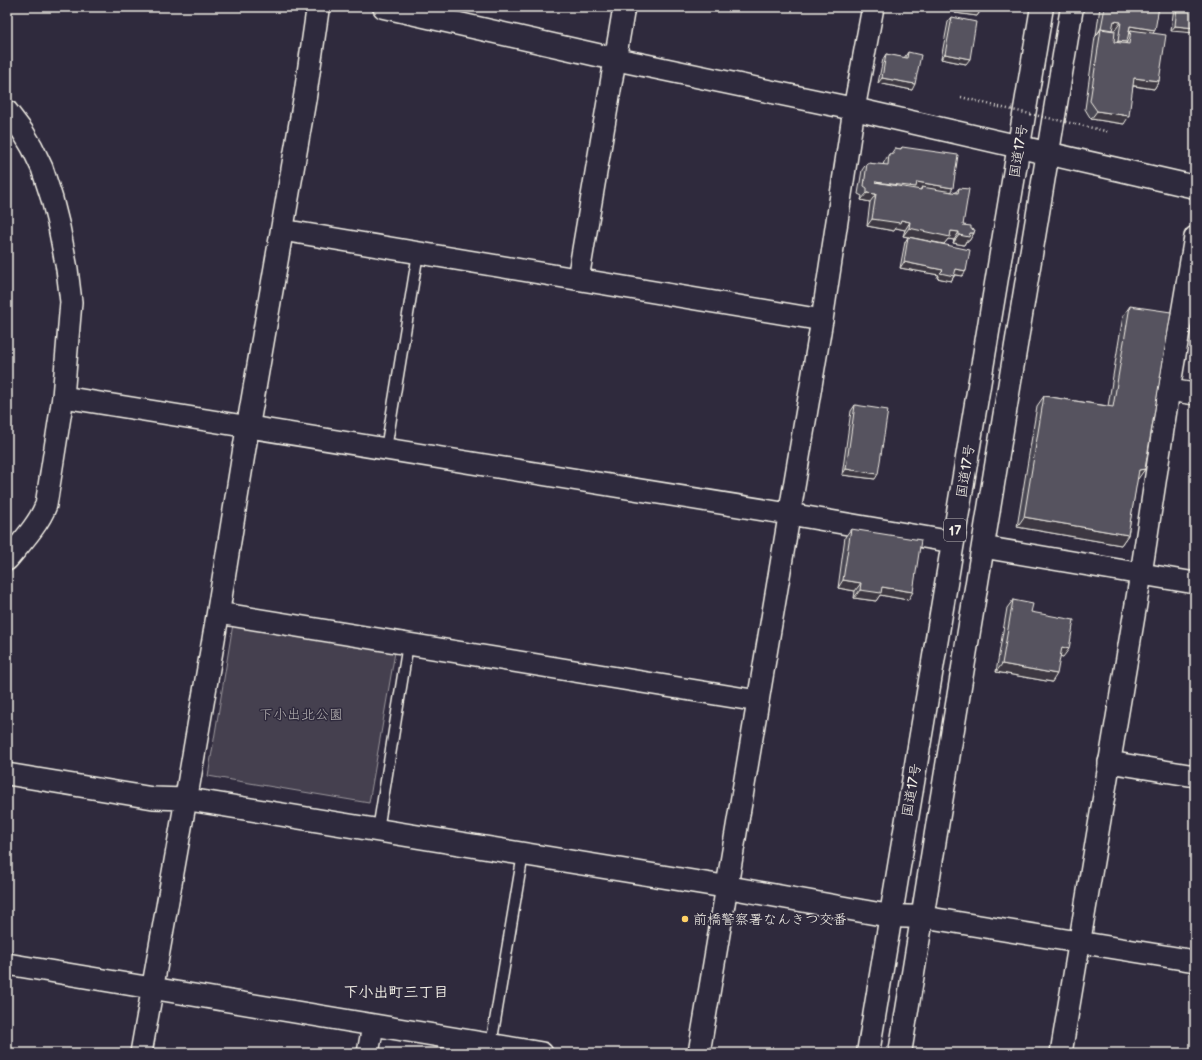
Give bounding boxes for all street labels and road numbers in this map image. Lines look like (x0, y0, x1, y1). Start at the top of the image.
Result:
street label: 国道17号 (1006, 123, 1031, 179)
street label: 国道17号 (953, 443, 978, 499)
road number: 17 (944, 519, 966, 541)
street label: 国道17号 (898, 762, 925, 818)

